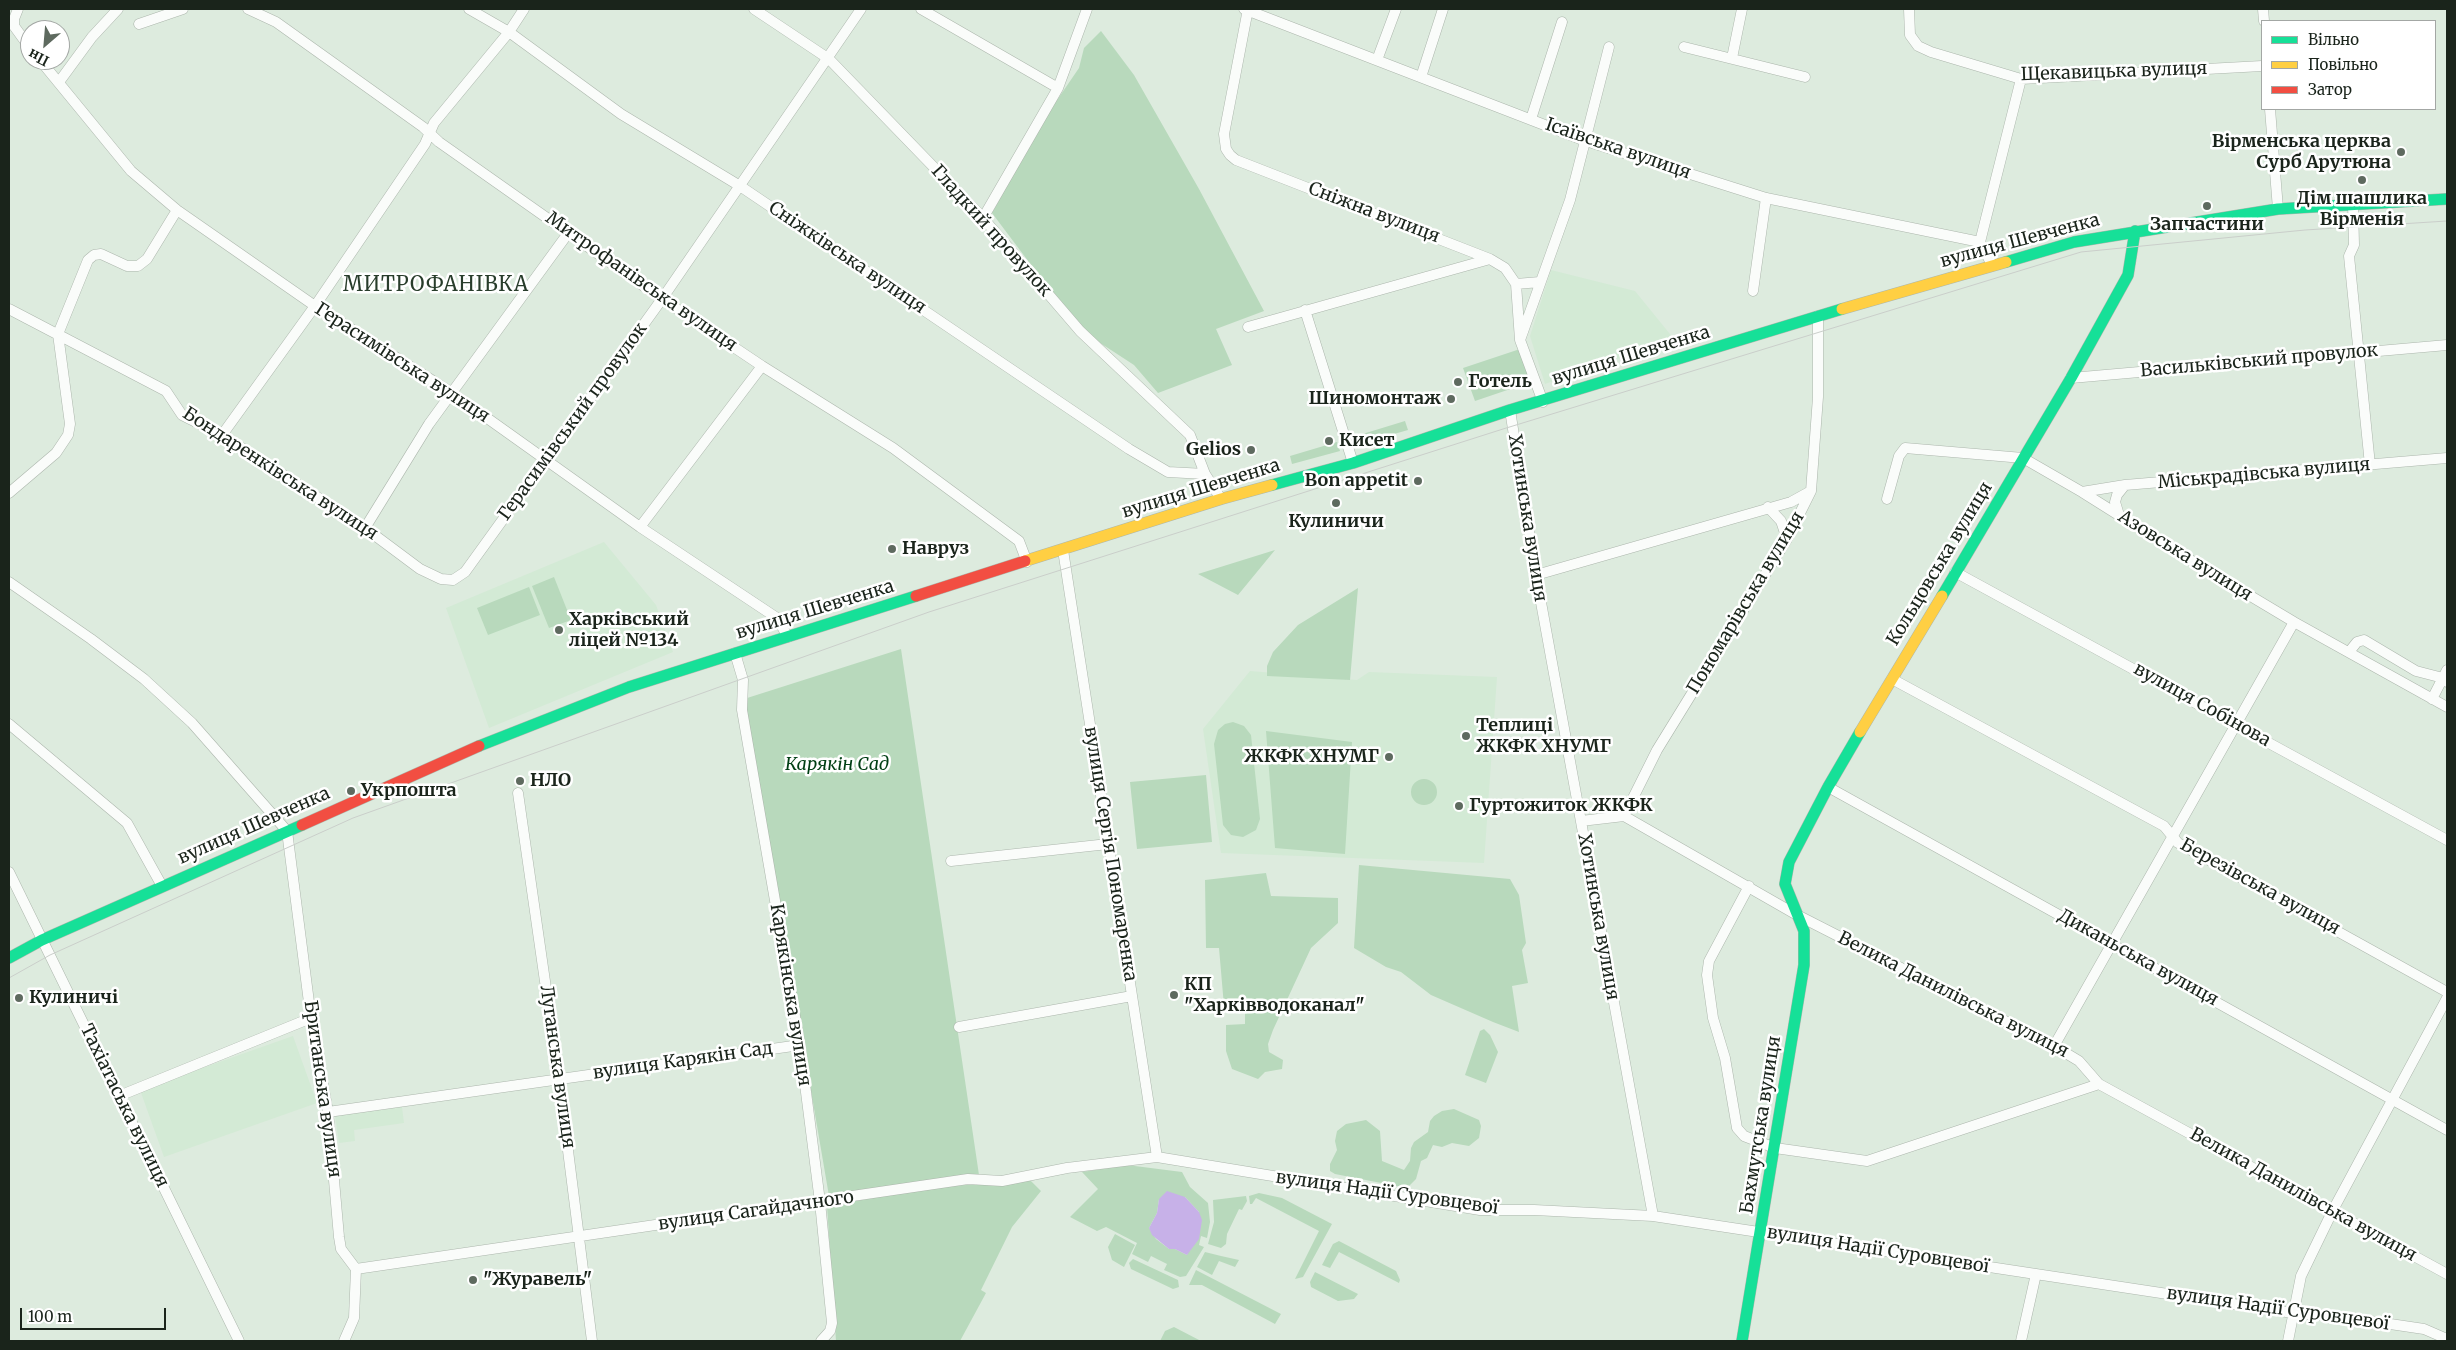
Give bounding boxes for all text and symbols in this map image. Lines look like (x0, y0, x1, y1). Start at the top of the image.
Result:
north arrow (20, 20, 70, 70)
legend (2261, 20, 2436, 110)
text: Вільно (2308, 30, 2359, 49)
text: Пн (25, 45, 52, 70)
text: Повільно (2308, 55, 2378, 74)
street label: Щекавицька вулиця (2020, 58, 2208, 86)
text: Затор (2308, 80, 2352, 99)
street label: Ісаївська вулиця (1542, 114, 1694, 184)
place label: Вірменська церква Сурб Арутюна (2212, 131, 2391, 173)
marker: Вірменська церква Сурб Арутюна (2395, 146, 2407, 158)
street label: Гладкий провулок (926, 161, 1056, 301)
marker: Дім шашлика Вірменія (2356, 174, 2368, 186)
street label: Сніжна вулиця (1305, 178, 1443, 248)
place label: Дім шашлика Вірменія (2297, 188, 2427, 230)
street label: Сніжківська вулиця (764, 197, 930, 319)
marker: Запчастини (2201, 200, 2213, 212)
street label: Митрофанівська вулиця (541, 208, 741, 356)
street label: вулиця Шевченка (1938, 209, 2102, 273)
place label: Запчастини (2150, 214, 2264, 236)
district label: МИТРОФАНІВКА (342, 273, 530, 297)
street label: Герасимівська вулиця (311, 298, 493, 428)
street label: Герасимівський провулок (494, 319, 652, 525)
street label: вулиця Шевченка (1549, 322, 1713, 390)
street label: Васильківський провулок (2139, 340, 2379, 382)
place label: Готель (1468, 371, 1532, 393)
marker: Готель (1452, 376, 1464, 388)
place label: Шиномонтаж (1309, 388, 1441, 410)
marker: Шиномонтаж (1445, 393, 1457, 405)
street label: Бондаренківська вулиця (178, 403, 382, 545)
place label: Кисет (1339, 430, 1395, 452)
street label: Хотинська вулиця (1503, 433, 1551, 603)
marker: Кисет (1323, 435, 1335, 447)
place label: Gelios (1186, 439, 1241, 461)
marker: Gelios (1245, 444, 1257, 456)
street label: Міськрадівська вулиця (2157, 454, 2371, 494)
street label: вулиця Шевченка (1119, 455, 1283, 523)
place label: Bon appetit (1305, 470, 1408, 492)
marker: Bon appetit (1412, 475, 1424, 487)
street label: Кольцовська вулиця (1883, 478, 1997, 650)
marker: Кулиничи (1330, 497, 1342, 509)
street label: Азовська вулиця (2114, 506, 2256, 606)
street label: Пономарівська вулиця (1683, 508, 1809, 698)
place label: Кулиничи (1288, 511, 1384, 533)
place label: Навруз (902, 538, 969, 560)
marker: Навруз (886, 543, 898, 555)
street label: вулиця Шевченка (733, 576, 897, 644)
place label: Харківський ліцей №134 (569, 609, 689, 652)
marker: Харківський ліцей №134 (553, 624, 565, 636)
street label: вулиця Собінова (2130, 658, 2274, 752)
place label: Теплиці ЖКФК ХНУМГ (1476, 715, 1611, 758)
street label: вулиця Сергія Пономаренка (1079, 725, 1141, 983)
marker: Теплиці ЖКФК ХНУМГ (1460, 730, 1472, 742)
place label: ЖКФК ХНУМГ (1244, 746, 1379, 768)
marker: ЖКФК ХНУМГ (1383, 751, 1395, 763)
park label: Карякін Сад (785, 754, 889, 776)
place label: НЛО (530, 770, 571, 792)
marker: НЛО (514, 775, 526, 787)
place label: Укрпошта (361, 780, 457, 802)
street label: вулиця Шевченка (175, 783, 333, 869)
marker: Укрпошта (345, 785, 357, 797)
place label: Гуртожиток ЖКФК (1469, 795, 1653, 817)
marker: Гуртожиток ЖКФК (1453, 800, 1465, 812)
street label: Хотинська вулиця (1573, 832, 1623, 1002)
street label: Березівська вулиця (2176, 834, 2344, 940)
street label: Карякінська вулиця (765, 902, 815, 1088)
street label: Диканьська вулиця (2054, 905, 2222, 1011)
street label: Велика Данилівська вулиця (1834, 927, 2072, 1063)
place label: КП "Харківводоканал" (1184, 974, 1365, 1016)
street label: Луганська вулиця (535, 984, 579, 1150)
place label: Кулиничі (29, 987, 118, 1009)
marker: КП "Харківводоканал" (1168, 989, 1180, 1001)
marker: Кулиничі (13, 992, 25, 1004)
street label: Британська вулиця (299, 999, 345, 1179)
street label: Тахіатаська вулиця (75, 1021, 173, 1191)
street label: Бахмутська вулиця (1736, 1034, 1786, 1216)
street label: вулиця Карякін Сад (592, 1038, 774, 1084)
street label: Велика Данилівська вулиця (2186, 1124, 2420, 1266)
street label: вулиця Надії Суровцевої (1274, 1167, 1500, 1219)
street label: вулиця Сагайдачного (657, 1187, 855, 1235)
street label: вулиця Надії Суровцевої (1765, 1222, 1991, 1278)
place label: "Журавель" (483, 1269, 592, 1291)
marker: "Журавель" (467, 1274, 479, 1286)
street label: вулиця Надії Суровцевої (2165, 1283, 2391, 1335)
scale bar (22, 1298, 169, 1330)
text: 100 m (28, 1307, 72, 1326)

